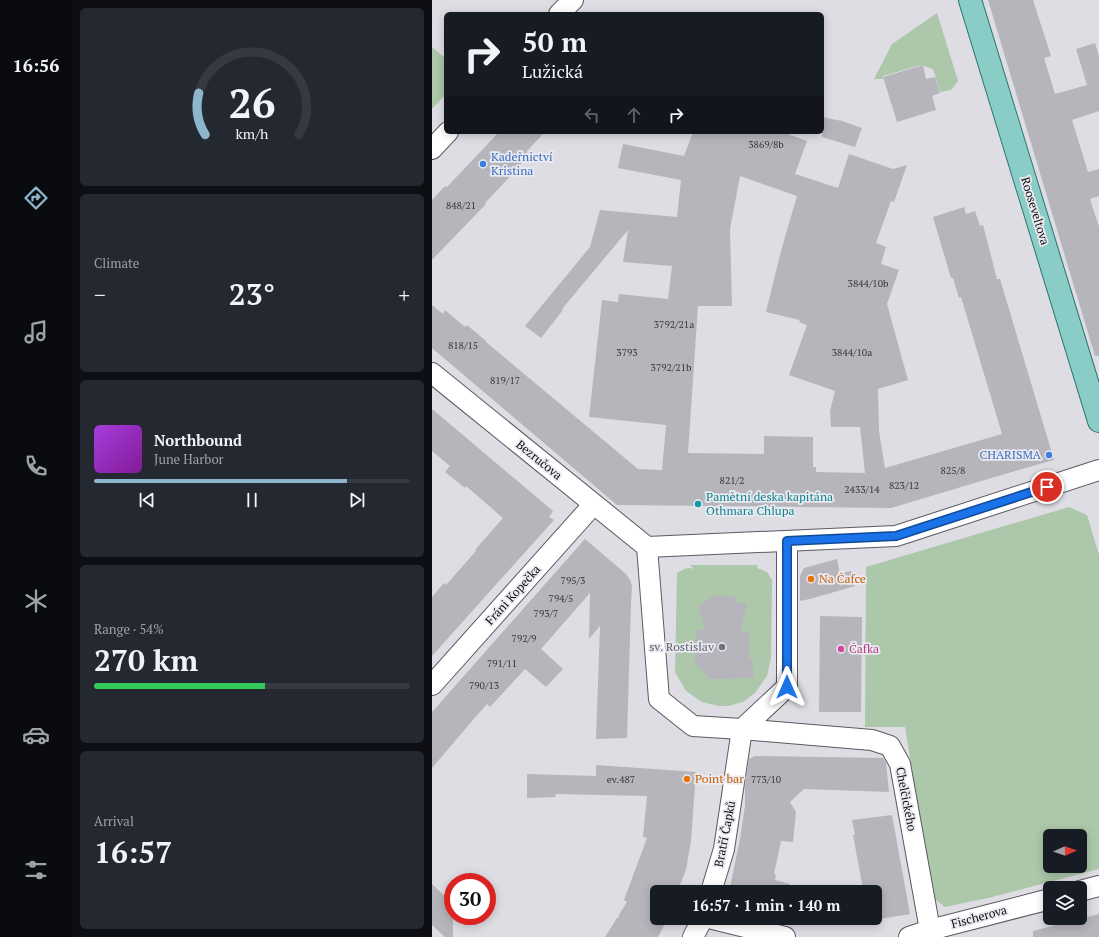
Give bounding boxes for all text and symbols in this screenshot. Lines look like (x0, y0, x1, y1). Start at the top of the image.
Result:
text: 50 m (522, 23, 587, 60)
icon: right (456, 28, 508, 80)
text: 16:56 (13, 53, 59, 77)
text: Lužická (522, 59, 583, 83)
text: 26 (228, 75, 276, 130)
icon: left (581, 104, 603, 126)
icon: ahead (623, 104, 645, 126)
icon: right (665, 104, 687, 126)
text: km/h (236, 123, 269, 142)
house number: 3869/8b (748, 138, 784, 151)
place label: Kadeřnictví Kristina (491, 149, 553, 178)
marker: Kadeřnictví Kristina (478, 159, 488, 169)
street label: Rooseveltova (1018, 175, 1053, 247)
icon: directions (22, 184, 50, 212)
house number: 848/21 (446, 199, 476, 212)
text: Climate (94, 254, 139, 272)
text: 23° (229, 274, 275, 314)
house number: 3844/10b (848, 277, 889, 290)
text: − (94, 280, 106, 309)
text: + (398, 280, 410, 309)
icon: music (22, 318, 50, 346)
house number: 3792/21a (654, 318, 694, 331)
house number: 818/15 (448, 339, 478, 352)
house number: 3793 (616, 346, 638, 359)
house number: 3844/10a (832, 346, 872, 359)
house number: 3792/21b (651, 361, 692, 374)
house number: 819/17 (490, 374, 520, 387)
text: Northbound (154, 430, 242, 450)
street label: Bezručova (513, 437, 565, 483)
place label: CHARISMA (979, 447, 1042, 462)
text: June Harbor (154, 450, 224, 468)
marker: CHARISMA (1044, 450, 1054, 460)
icon: phone (22, 452, 50, 480)
house number: 825/8 (941, 464, 965, 477)
pin (1030, 470, 1064, 504)
house number: 821/2 (720, 474, 744, 487)
icon: arrive (1036, 476, 1058, 498)
house number: 823/12 (889, 479, 919, 492)
house number: 2433/14 (844, 483, 880, 496)
icon: previous (136, 489, 158, 511)
icon: pause (241, 489, 263, 511)
icon: next (346, 489, 368, 511)
place label: Pamětní deska kapitána Othmara Chlupa (706, 489, 833, 518)
marker: Pamětní deska kapitána Othmara Chlupa (693, 499, 703, 509)
street label: Fráni Kopečka (482, 562, 543, 628)
place label: Na Čafce (819, 571, 866, 586)
house number: 795/3 (561, 574, 585, 587)
marker: Na Čafce (806, 574, 816, 584)
icon: climate (22, 587, 50, 615)
house number: 794/5 (549, 592, 573, 605)
house number: 793/7 (534, 607, 558, 620)
text: Range · 54% (94, 620, 164, 638)
house number: 792/9 (512, 632, 536, 645)
place label: sv. Rostislav (649, 639, 715, 654)
text: 270 km (94, 640, 198, 680)
place label: Čafka (849, 641, 879, 656)
marker: sv. Rostislav (717, 642, 727, 652)
marker: Čafka (836, 644, 846, 654)
house number: 791/11 (487, 657, 517, 670)
position arrow (766, 666, 808, 708)
house number: 790/13 (469, 679, 499, 692)
icon: car (22, 721, 50, 749)
street label: Chelčického (893, 766, 920, 833)
place label: Point bar (695, 771, 744, 786)
house number: ev.487 (607, 773, 635, 786)
house number: 773/10 (751, 773, 781, 786)
marker: Point bar (682, 774, 692, 784)
street label: Bratří Čapků (711, 799, 738, 868)
text: Arrival (94, 812, 134, 830)
north arrow (1043, 829, 1087, 873)
map controls (1043, 829, 1087, 925)
text: 16:57 (94, 832, 172, 872)
icon: filters (22, 856, 50, 884)
speed limit sign: 30 (444, 873, 496, 925)
button: layers (1043, 881, 1087, 925)
text: 16:57 · 1 min · 140 m (692, 895, 840, 915)
street label: Fischerova (949, 902, 1008, 931)

